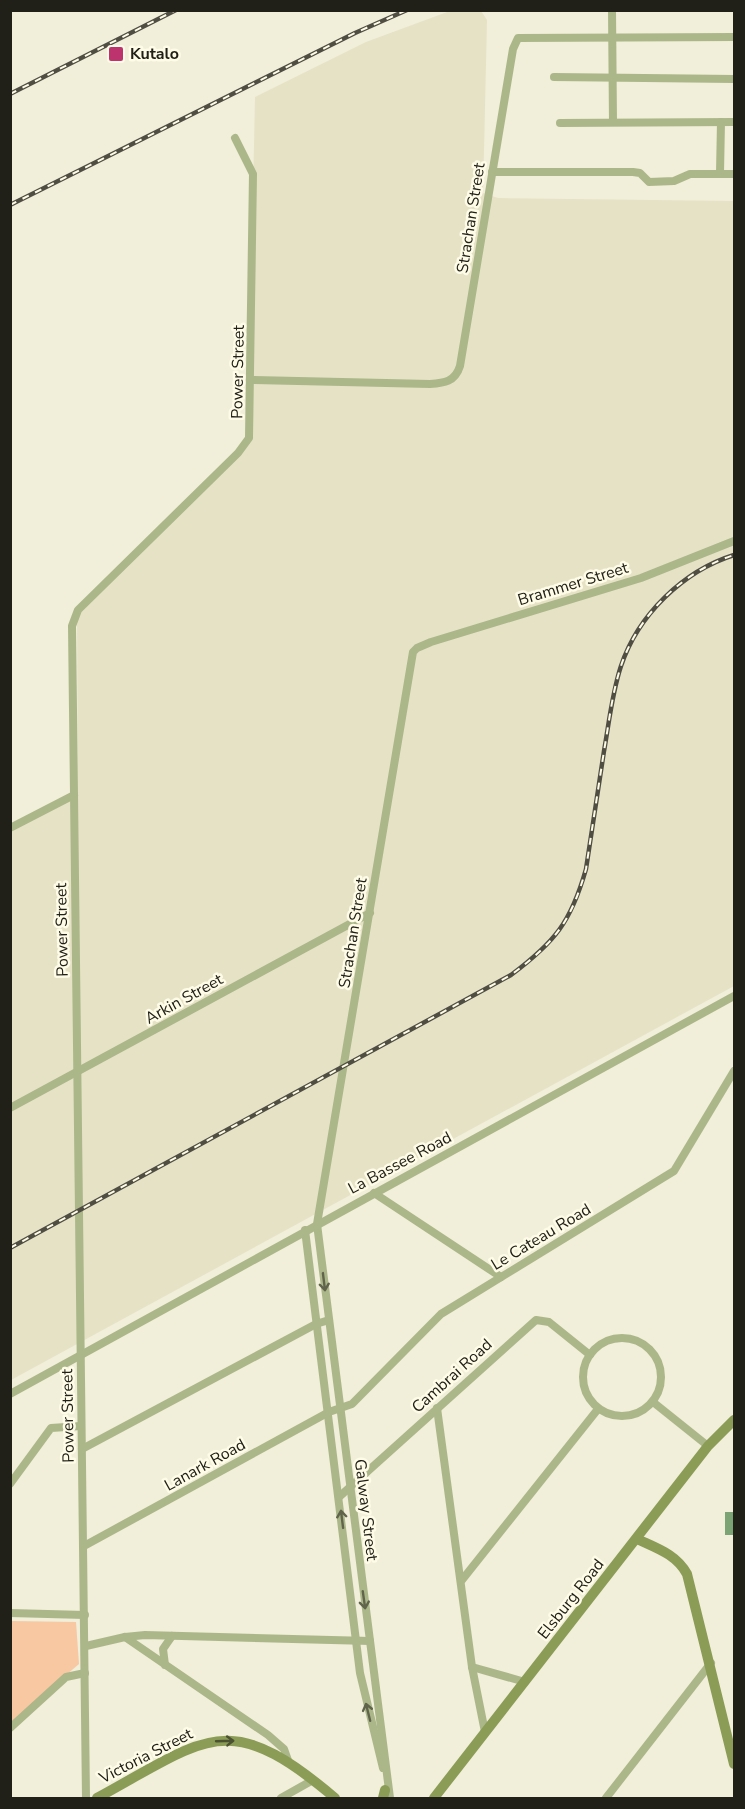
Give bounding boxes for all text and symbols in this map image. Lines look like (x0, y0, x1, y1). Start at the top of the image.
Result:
place label: Kutalo (130, 43, 179, 65)
marker: Kutalo (107, 45, 125, 63)
street label: Strachan Street (451, 161, 491, 275)
street label: Power Street (226, 324, 250, 419)
street label: Brammer Street (515, 557, 631, 611)
street label: Strachan Street (333, 876, 373, 990)
street label: Power Street (50, 882, 74, 977)
street label: Arkin Street (141, 968, 227, 1029)
street label: La Bassee Road (344, 1126, 456, 1200)
street label: Le Cateau Road (487, 1198, 595, 1276)
one-way arrow (319, 1271, 330, 1291)
street label: Cambrai Road (407, 1334, 497, 1418)
street label: Power Street (56, 1368, 80, 1463)
street label: Lanark Road (160, 1434, 250, 1496)
street label: Galway Street (349, 1458, 383, 1563)
one-way arrow (336, 1510, 347, 1530)
street label: Elsburg Road (533, 1554, 609, 1644)
one-way arrow (359, 1590, 370, 1610)
one-way arrow (362, 1703, 374, 1722)
street label: Victoria Street (95, 1723, 197, 1789)
one-way arrow (215, 1735, 235, 1747)

